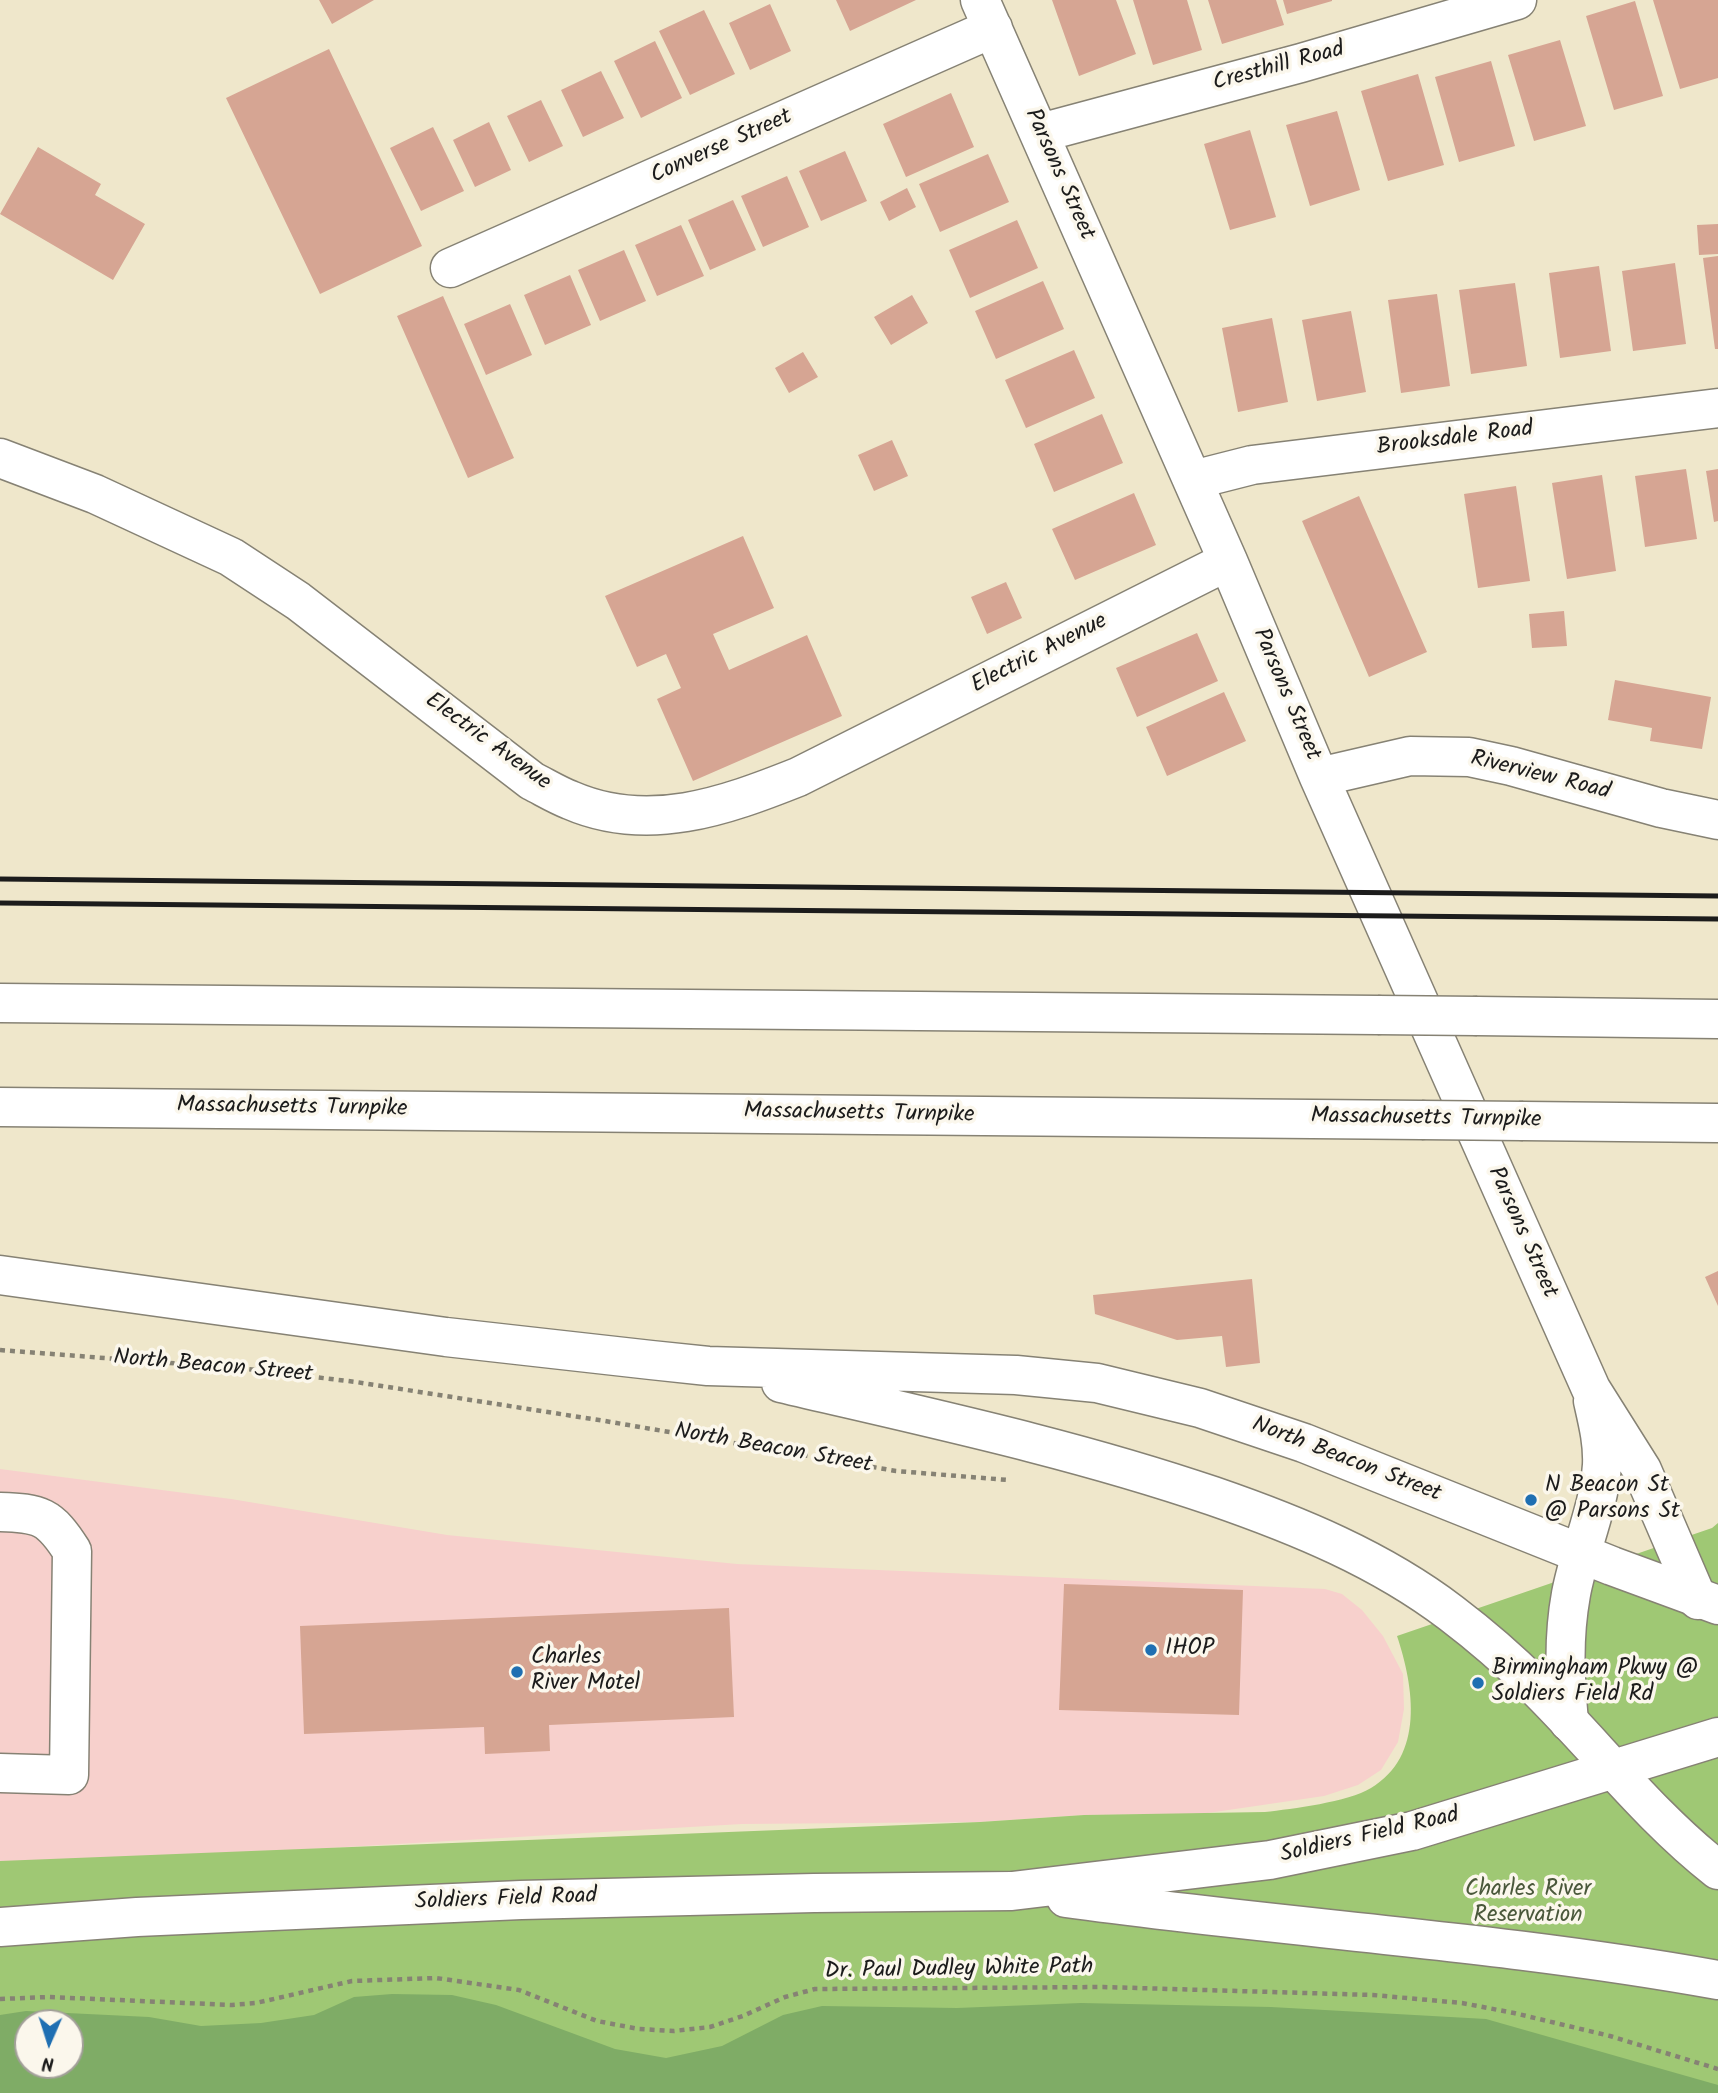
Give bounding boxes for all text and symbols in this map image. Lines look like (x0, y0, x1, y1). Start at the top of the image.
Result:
street label: Cresthill Road (1210, 37, 1348, 99)
street label: Converse Street (647, 105, 797, 191)
street label: Parsons Street (1017, 105, 1099, 245)
street label: Brooksdale Road (1375, 417, 1535, 463)
street label: Electric Avenue (967, 609, 1113, 701)
street label: Parsons Street (1245, 625, 1325, 765)
street label: Electric Avenue (419, 688, 555, 798)
street label: Riverview Road (1467, 746, 1613, 808)
street label: Massachusetts Turnpike (176, 1093, 408, 1125)
street label: Massachusetts Turnpike (743, 1099, 975, 1131)
street label: Massachusetts Turnpike (1310, 1104, 1542, 1136)
street label: Parsons Street (1480, 1163, 1562, 1303)
street label: North Beacon Street (112, 1346, 314, 1390)
street label: North Beacon Street (1248, 1412, 1444, 1510)
street label: North Beacon Street (672, 1419, 874, 1481)
place label: N Beacon St @ Parsons St (1545, 1473, 1680, 1527)
marker: N Beacon St @ Parsons St (1523, 1492, 1539, 1508)
place label: IHOP (1165, 1636, 1214, 1664)
marker: IHOP (1143, 1642, 1159, 1658)
place label: Charles River Motel (531, 1645, 640, 1699)
place label: Birmingham Pkwy @ Soldiers Field Rd (1492, 1656, 1698, 1710)
marker: Charles River Motel (509, 1664, 525, 1680)
marker: Birmingham Pkwy @ Soldiers Field Rd (1470, 1675, 1486, 1691)
street label: Soldiers Field Road (1278, 1803, 1462, 1871)
park label: Charles River Reservation (1465, 1877, 1591, 1931)
street label: Soldiers Field Road (414, 1884, 598, 1918)
street label: Dr. Paul Dudley White Path (825, 1955, 1093, 1987)
north arrow (14, 2009, 84, 2079)
text: N (41, 2048, 55, 2078)

